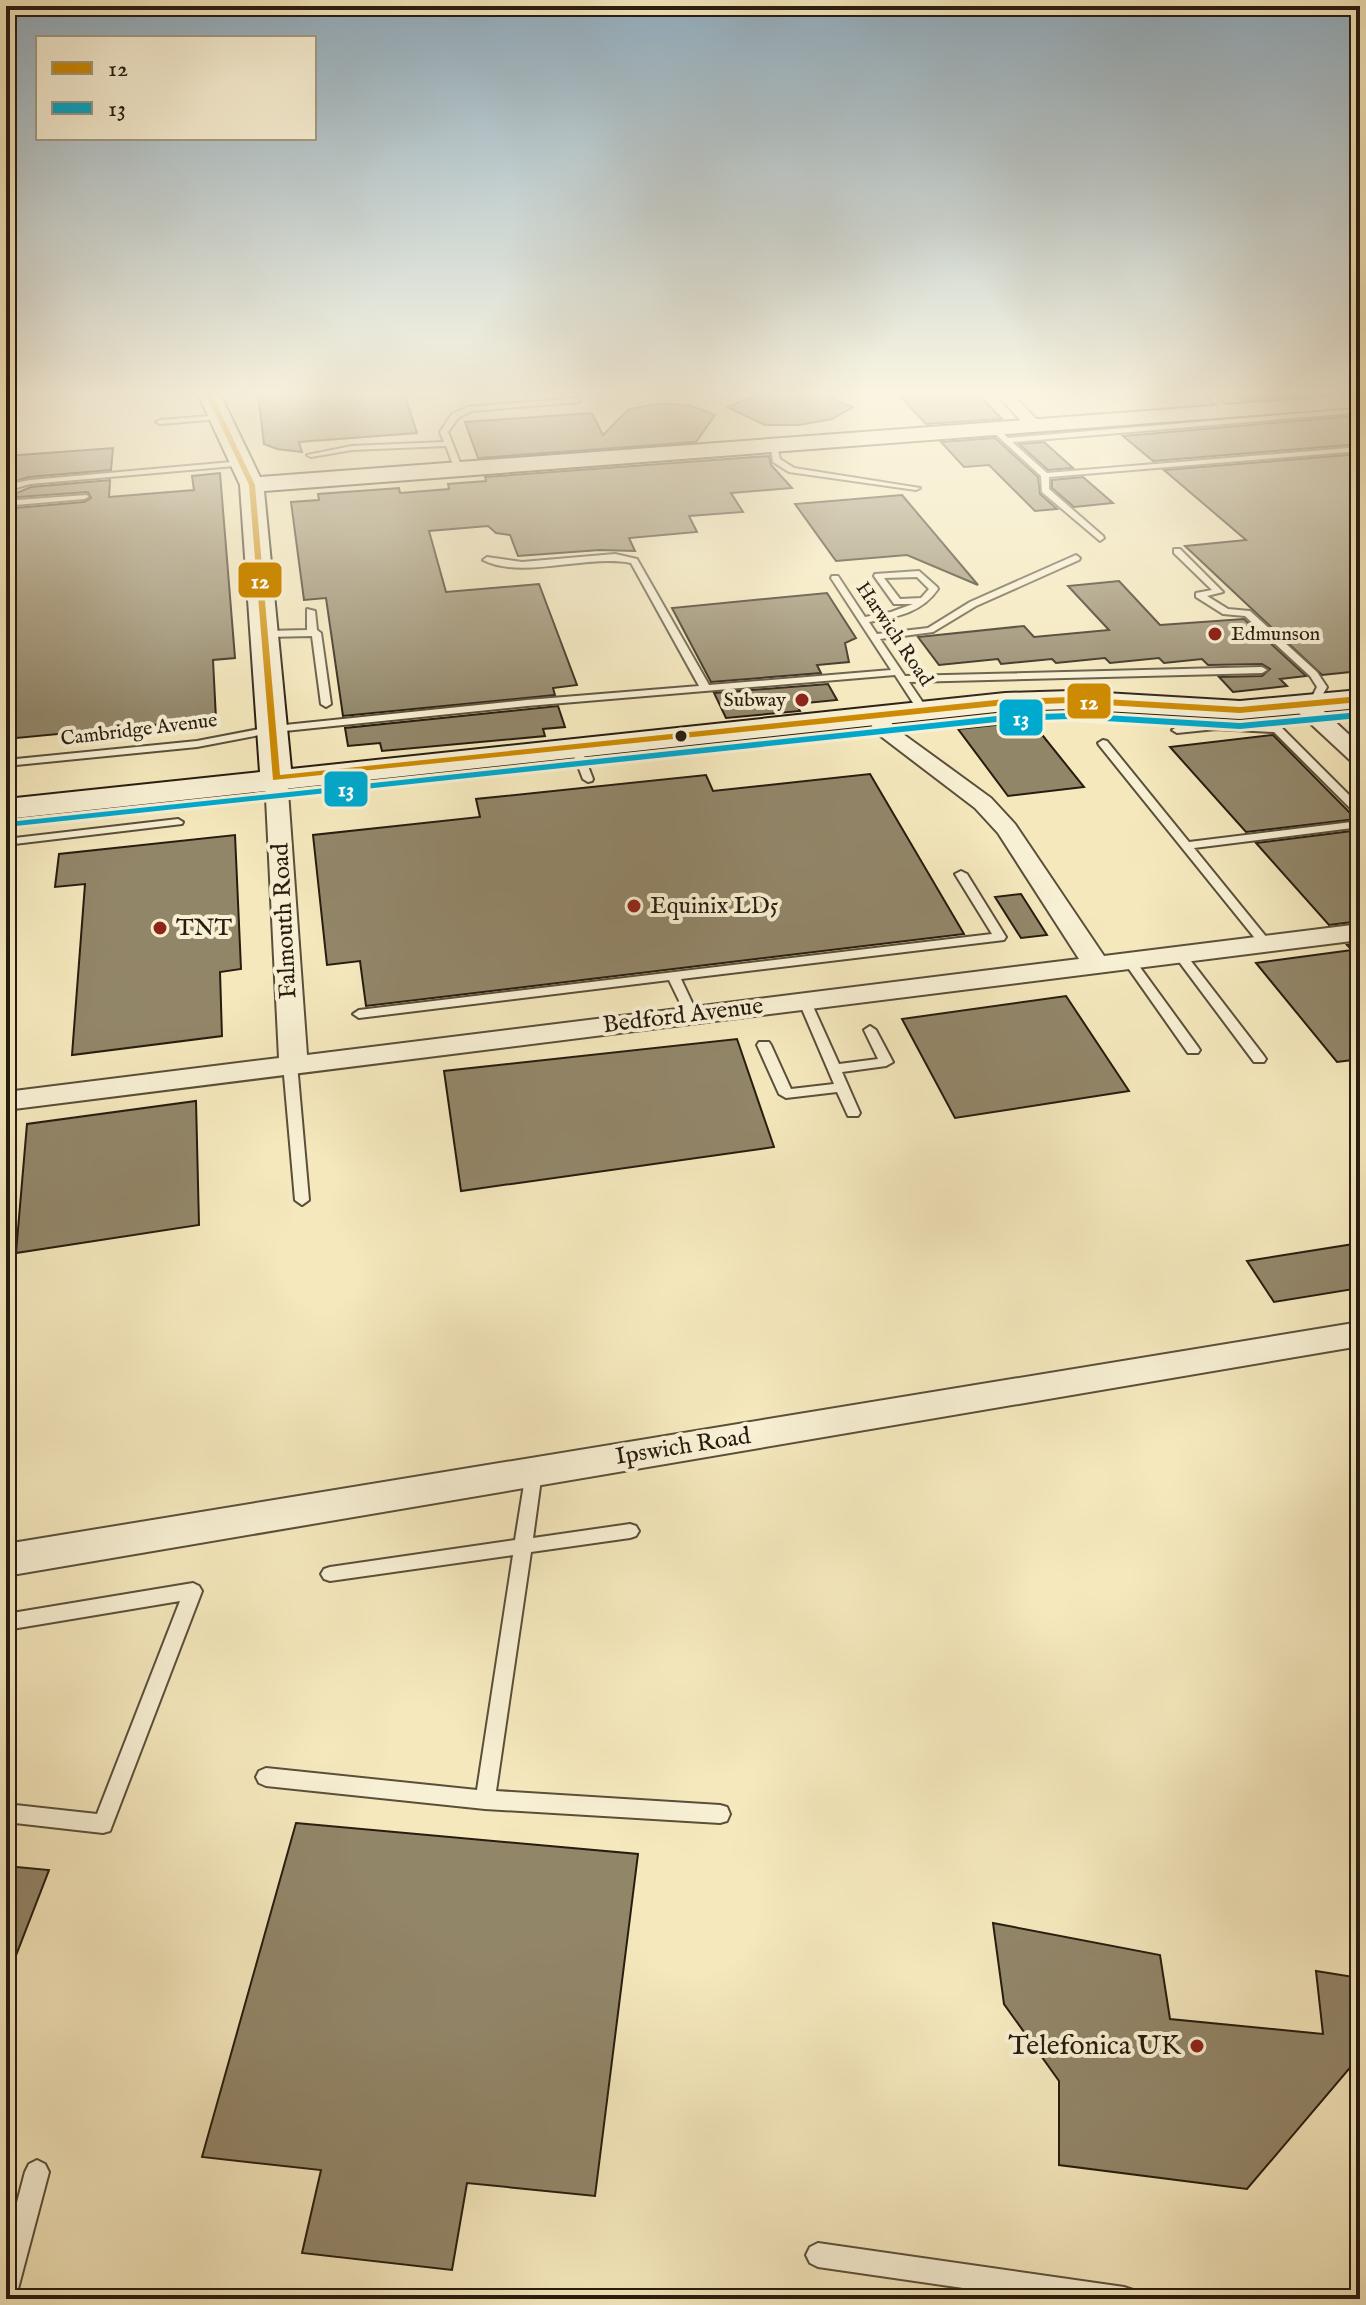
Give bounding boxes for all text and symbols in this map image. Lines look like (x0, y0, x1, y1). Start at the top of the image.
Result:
legend (36, 36, 316, 140)
text: 12 (108, 54, 128, 85)
text: 13 (108, 94, 126, 125)
line badge: 12 (237, 561, 283, 599)
text: 12 (251, 568, 269, 596)
street label: Harwich Road (850, 577, 938, 691)
place label: Edmunson (1231, 622, 1321, 647)
marker: Edmunson (1206, 625, 1224, 643)
line badge: 12 (1066, 682, 1112, 720)
place label: Subway (724, 688, 786, 713)
text: 12 (1080, 689, 1098, 717)
marker: Subway (793, 691, 811, 709)
line badge: 13 (998, 698, 1044, 737)
text: 13 (1013, 705, 1029, 733)
street label: Cambridge Avenue (59, 708, 219, 752)
unlabelled marker (673, 728, 689, 744)
line badge: 13 (323, 770, 369, 808)
text: 13 (338, 776, 354, 804)
street label: Falmouth Road (265, 842, 305, 1000)
place label: Equinix LD5 (650, 891, 779, 922)
marker: Equinix LD5 (625, 897, 643, 915)
place label: TNT (176, 913, 233, 944)
marker: TNT (151, 919, 169, 937)
street label: Bedford Avenue (601, 991, 765, 1041)
street label: Ipswich Road (613, 1421, 753, 1473)
place label: Telefonica UK (1008, 2029, 1182, 2064)
marker: Telefonica UK (1188, 2037, 1206, 2055)

